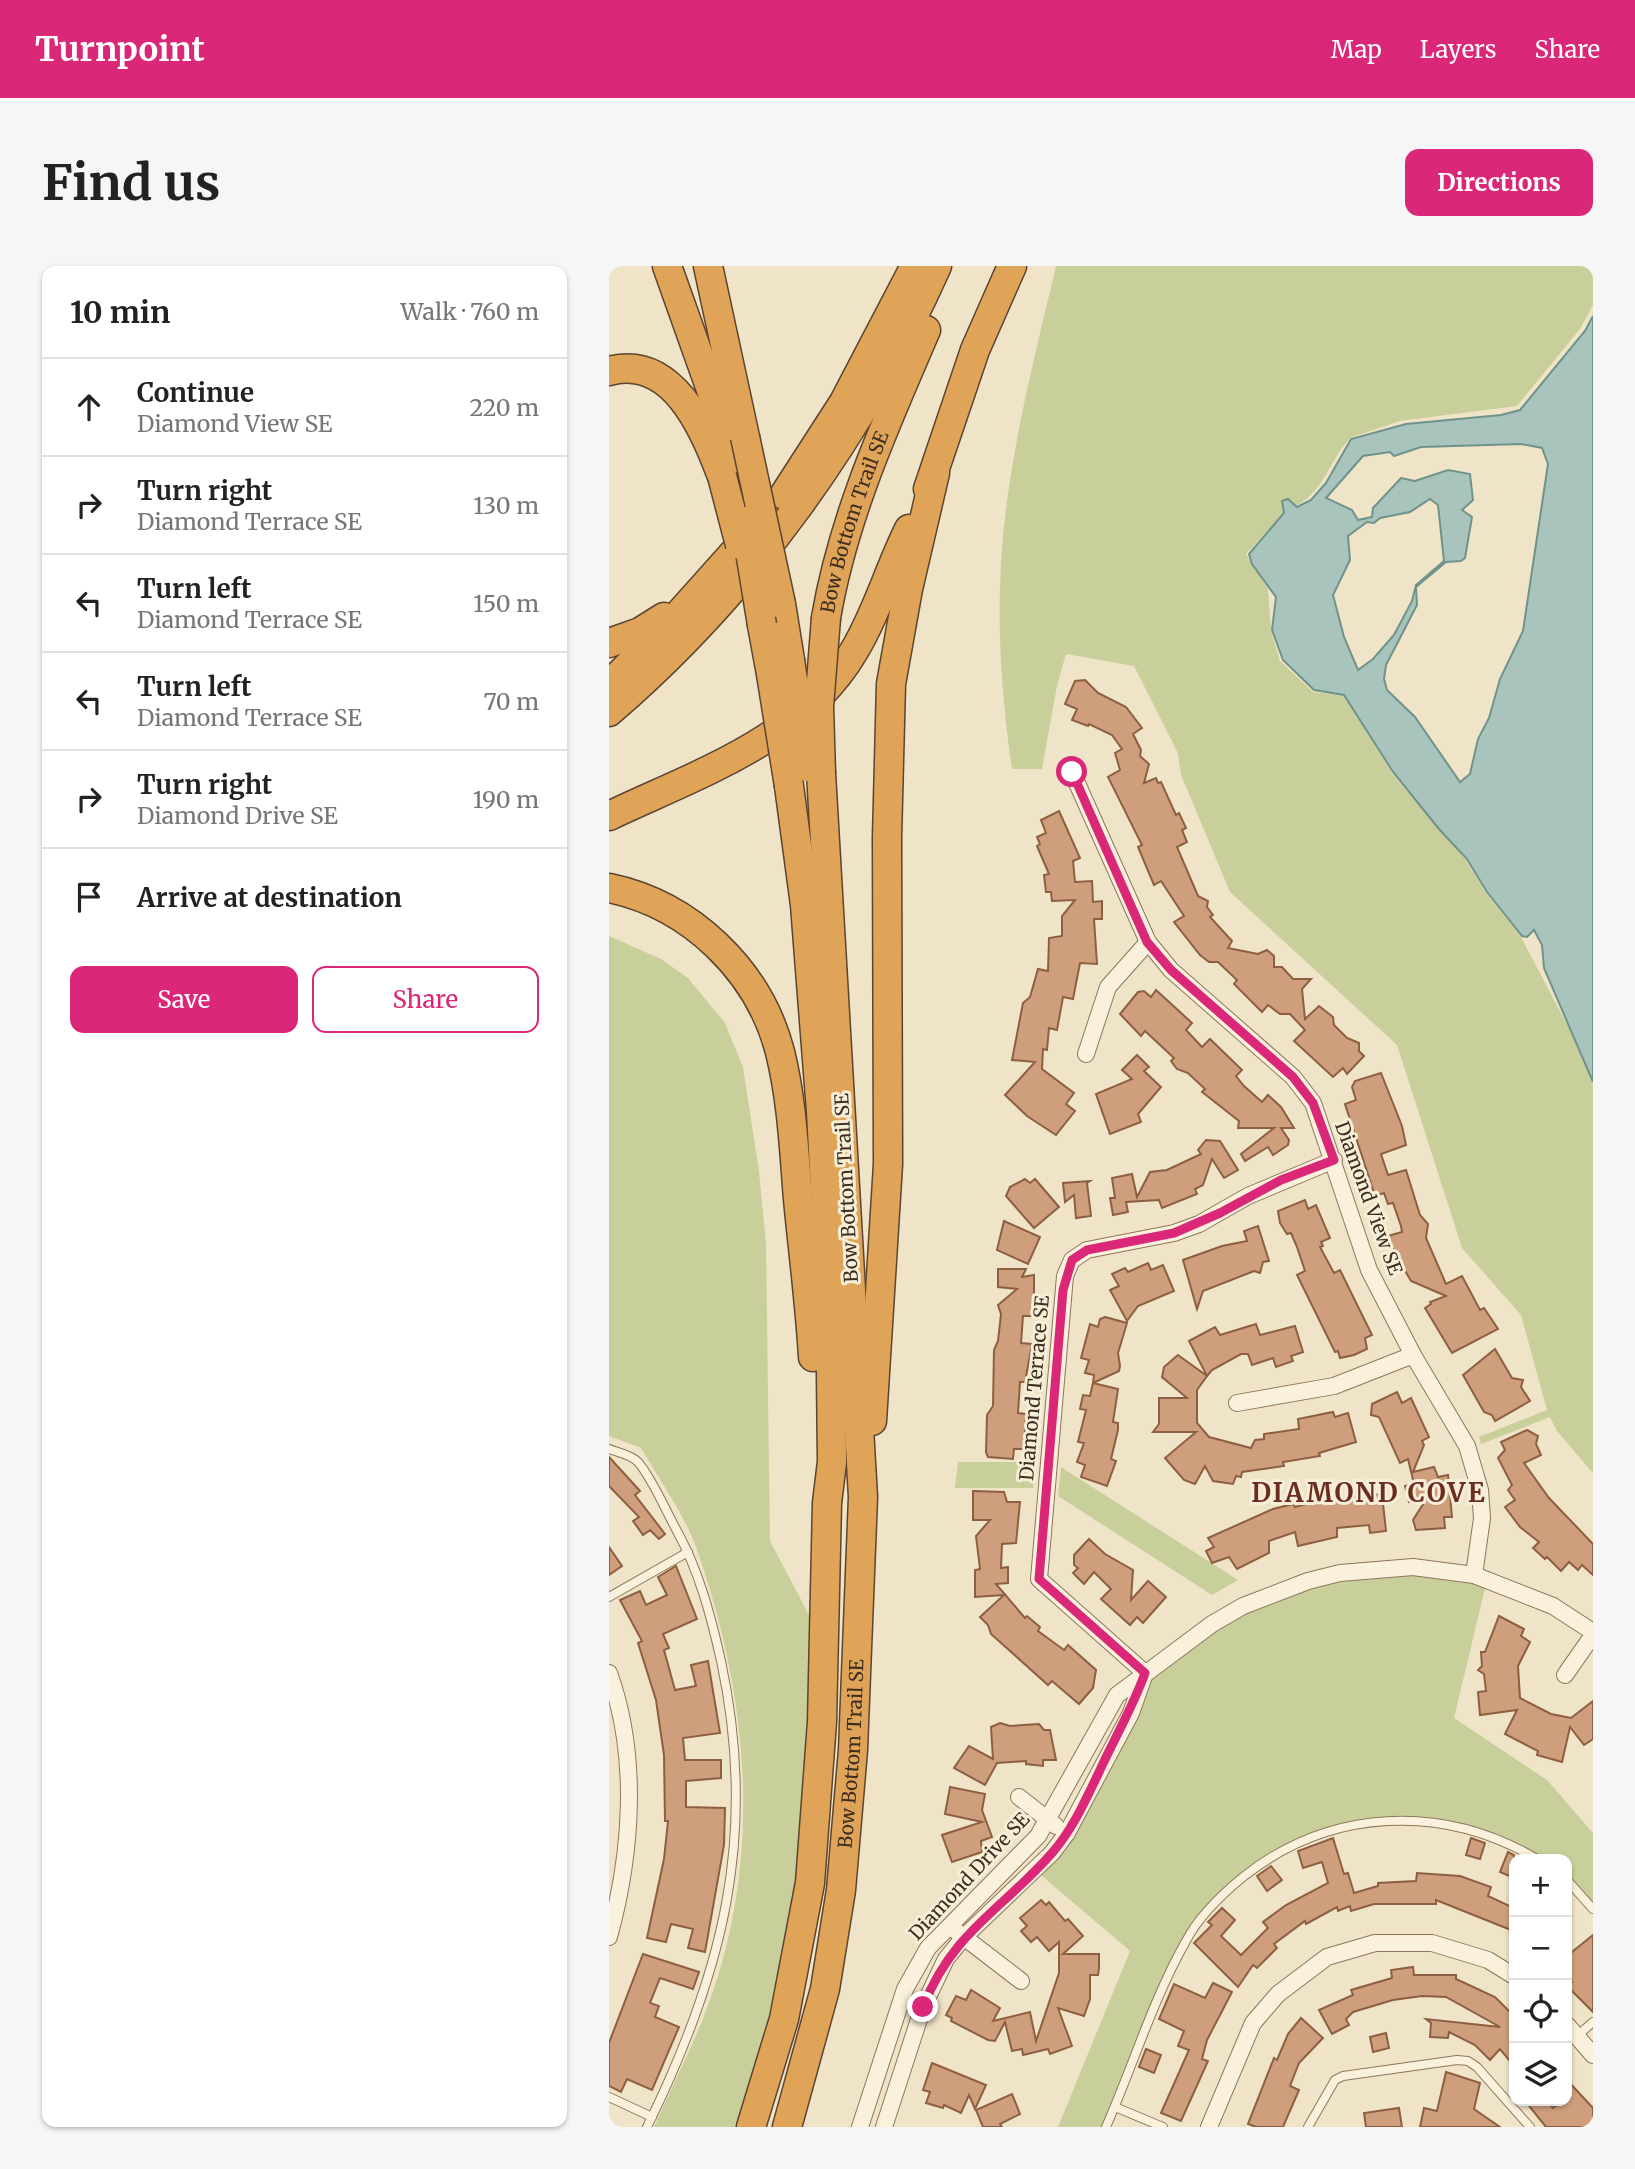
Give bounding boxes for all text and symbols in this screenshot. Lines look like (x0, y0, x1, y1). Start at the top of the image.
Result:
text: Turnpoint (35, 29, 205, 70)
text: Map (1331, 34, 1382, 65)
text: Layers (1420, 34, 1496, 65)
text: Share (1534, 34, 1600, 65)
button: Directions (1405, 149, 1593, 216)
text: Find us (42, 152, 220, 213)
text: 10 min (70, 293, 170, 331)
text: Walk · 760 m (401, 297, 539, 326)
text: Continue (137, 376, 254, 409)
icon: ahead (70, 388, 108, 426)
text: 220 m (469, 393, 539, 422)
text: Diamond View SE (137, 409, 332, 438)
street label: Bow Bottom Trail SE (815, 428, 894, 615)
text: Turn right (137, 474, 272, 507)
icon: right (70, 486, 108, 524)
text: 130 m (473, 491, 539, 520)
text: Diamond Terrace SE (137, 507, 362, 536)
text: Turn left (137, 572, 251, 605)
icon: left (70, 584, 108, 622)
text: 150 m (473, 589, 539, 618)
text: Diamond Terrace SE (137, 605, 362, 634)
text: Turn left (137, 670, 251, 703)
icon: left (70, 682, 108, 720)
text: 70 m (483, 687, 539, 716)
text: Diamond Terrace SE (137, 703, 362, 732)
route start (1056, 756, 1087, 787)
text: Turn right (137, 768, 272, 801)
icon: right (70, 780, 108, 818)
text: 190 m (473, 785, 539, 814)
text: Diamond Drive SE (137, 801, 338, 830)
icon: arrive (70, 878, 108, 916)
text: Arrive at destination (137, 881, 402, 914)
button: Save (70, 966, 298, 1033)
button: Share (312, 966, 539, 1033)
street label: Bow Bottom Trail SE (829, 1093, 863, 1283)
street label: Diamond View SE (1330, 1118, 1408, 1278)
street label: Diamond Terrace SE (1014, 1294, 1054, 1482)
district label: DIAMOND COVE (1251, 1476, 1487, 1509)
street label: Bow Bottom Trail SE (833, 1659, 869, 1849)
street label: Diamond Drive SE (904, 1807, 1034, 1945)
map controls (1509, 1854, 1572, 2106)
button: + (1509, 1854, 1572, 1917)
button: − (1509, 1917, 1572, 1980)
button: locate (1509, 1980, 1572, 2043)
route end (907, 1991, 938, 2022)
button: layers (1509, 2043, 1572, 2106)

